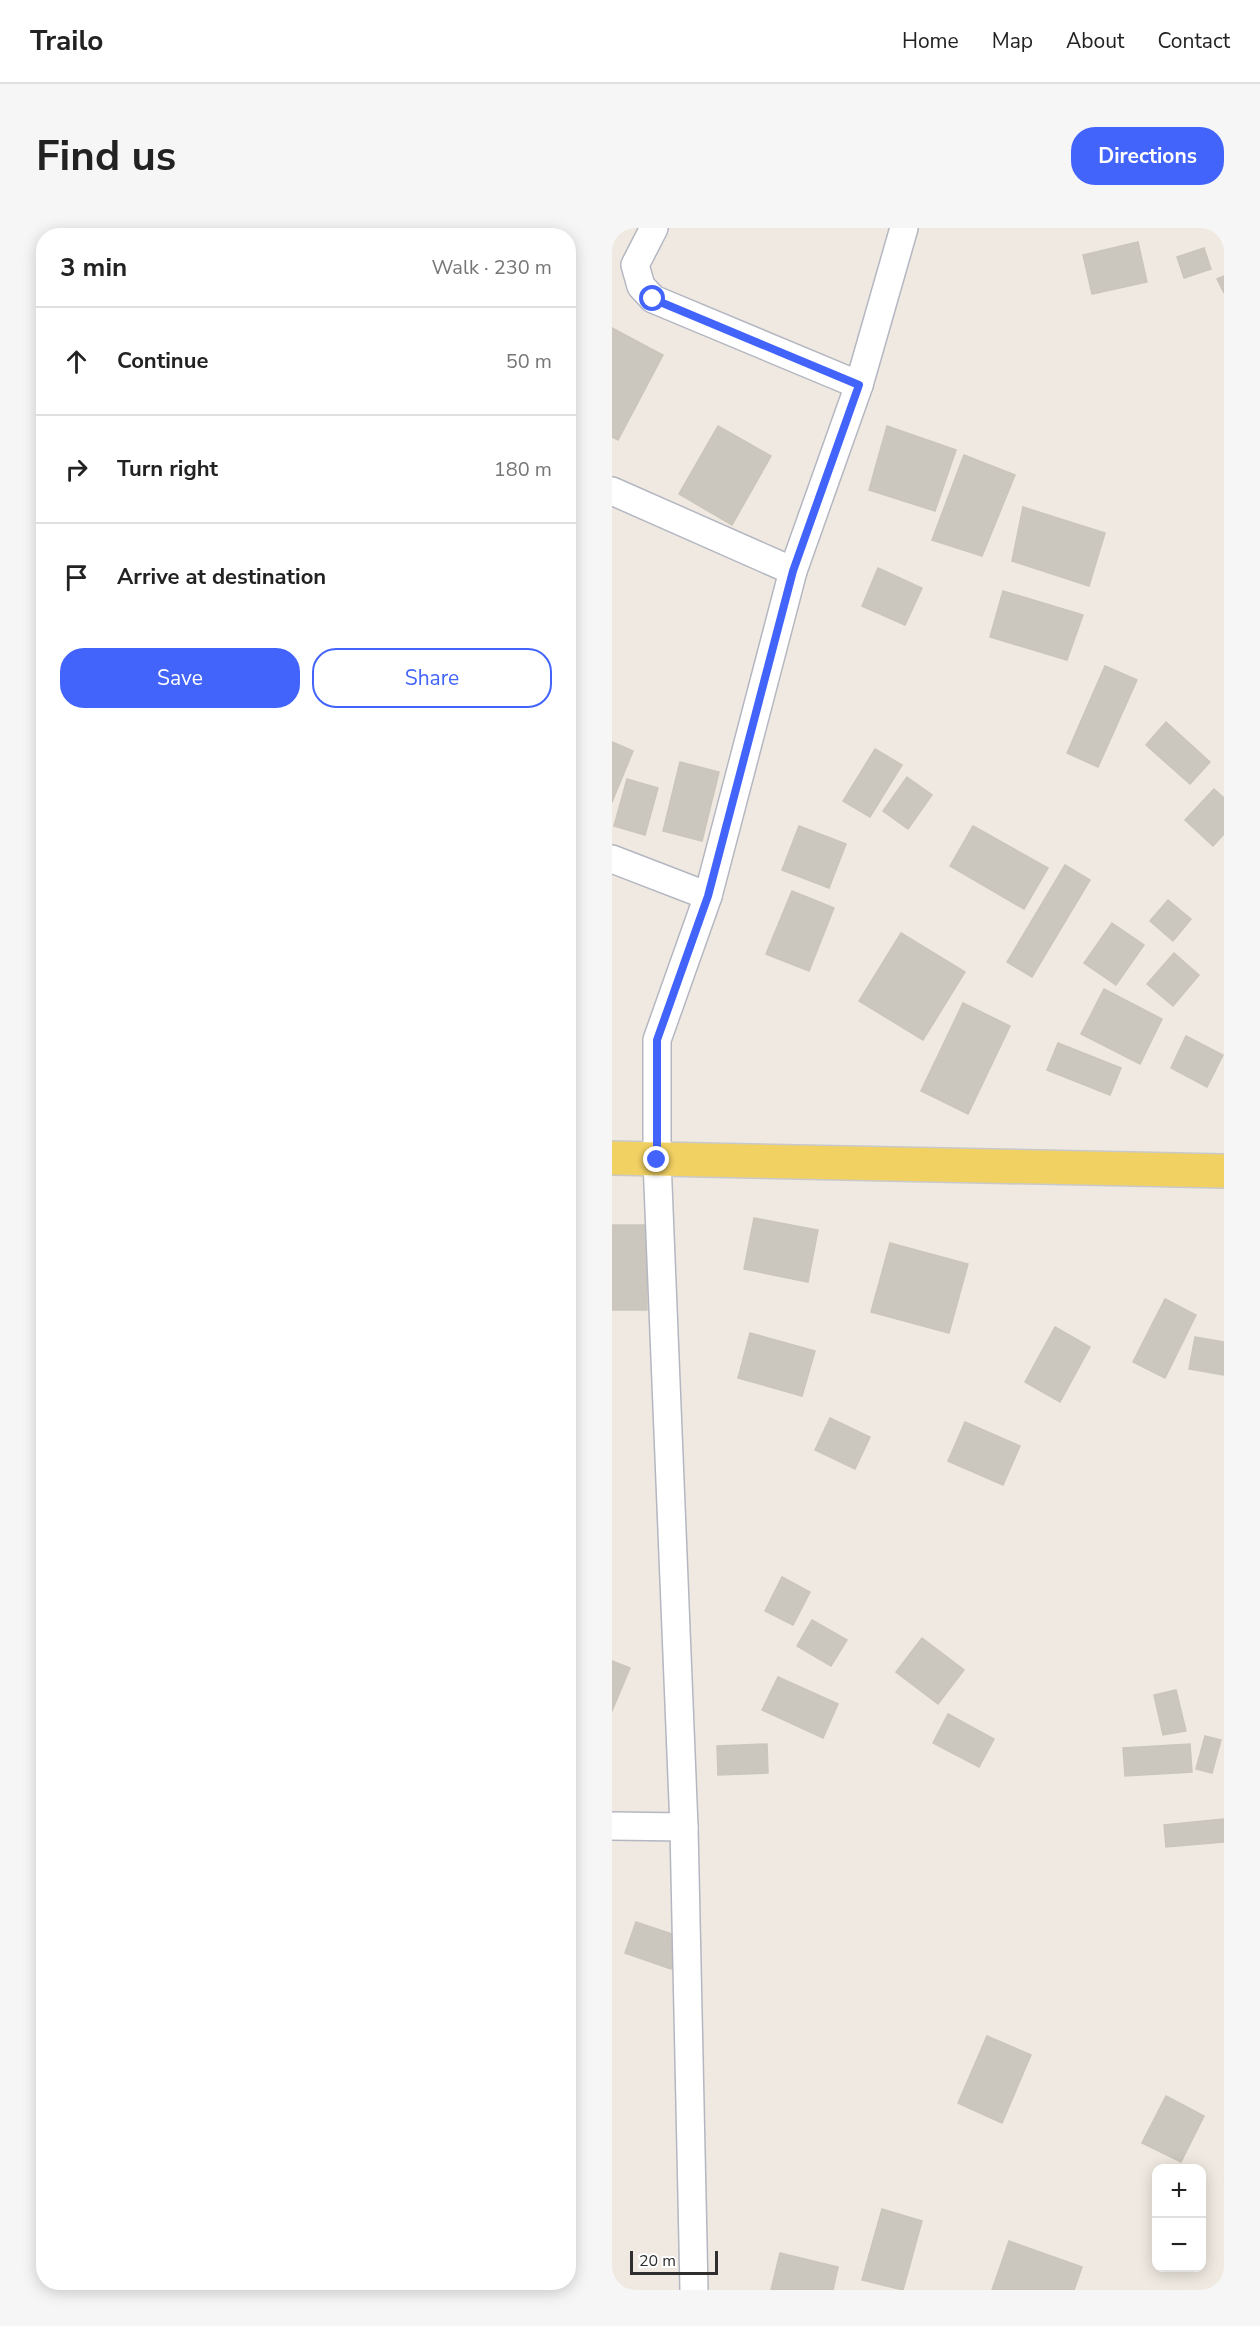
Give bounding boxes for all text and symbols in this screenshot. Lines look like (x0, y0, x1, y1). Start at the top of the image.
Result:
text: Trailo (30, 22, 103, 60)
text: Home (902, 27, 959, 55)
text: Map (992, 27, 1033, 55)
text: About (1066, 27, 1124, 55)
text: Contact (1157, 27, 1230, 55)
button: Directions (1071, 127, 1224, 185)
text: Find us (36, 128, 176, 185)
text: 3 min (60, 250, 127, 285)
text: Walk · 230 m (432, 254, 552, 281)
route start (639, 285, 665, 311)
icon: ahead (60, 345, 93, 378)
text: Continue (117, 346, 208, 376)
text: 50 m (506, 348, 552, 375)
icon: right (60, 453, 93, 486)
text: Turn right (117, 454, 218, 484)
text: 180 m (494, 456, 552, 483)
icon: arrive (60, 561, 93, 594)
text: Arrive at destination (117, 562, 326, 592)
button: Save (60, 648, 300, 708)
button: Share (312, 648, 552, 708)
route end (643, 1146, 669, 1172)
map controls (1152, 2164, 1206, 2272)
button: + (1152, 2164, 1206, 2218)
button: − (1152, 2218, 1206, 2272)
scale bar (630, 2248, 718, 2276)
text: 20 m (639, 2250, 676, 2272)

